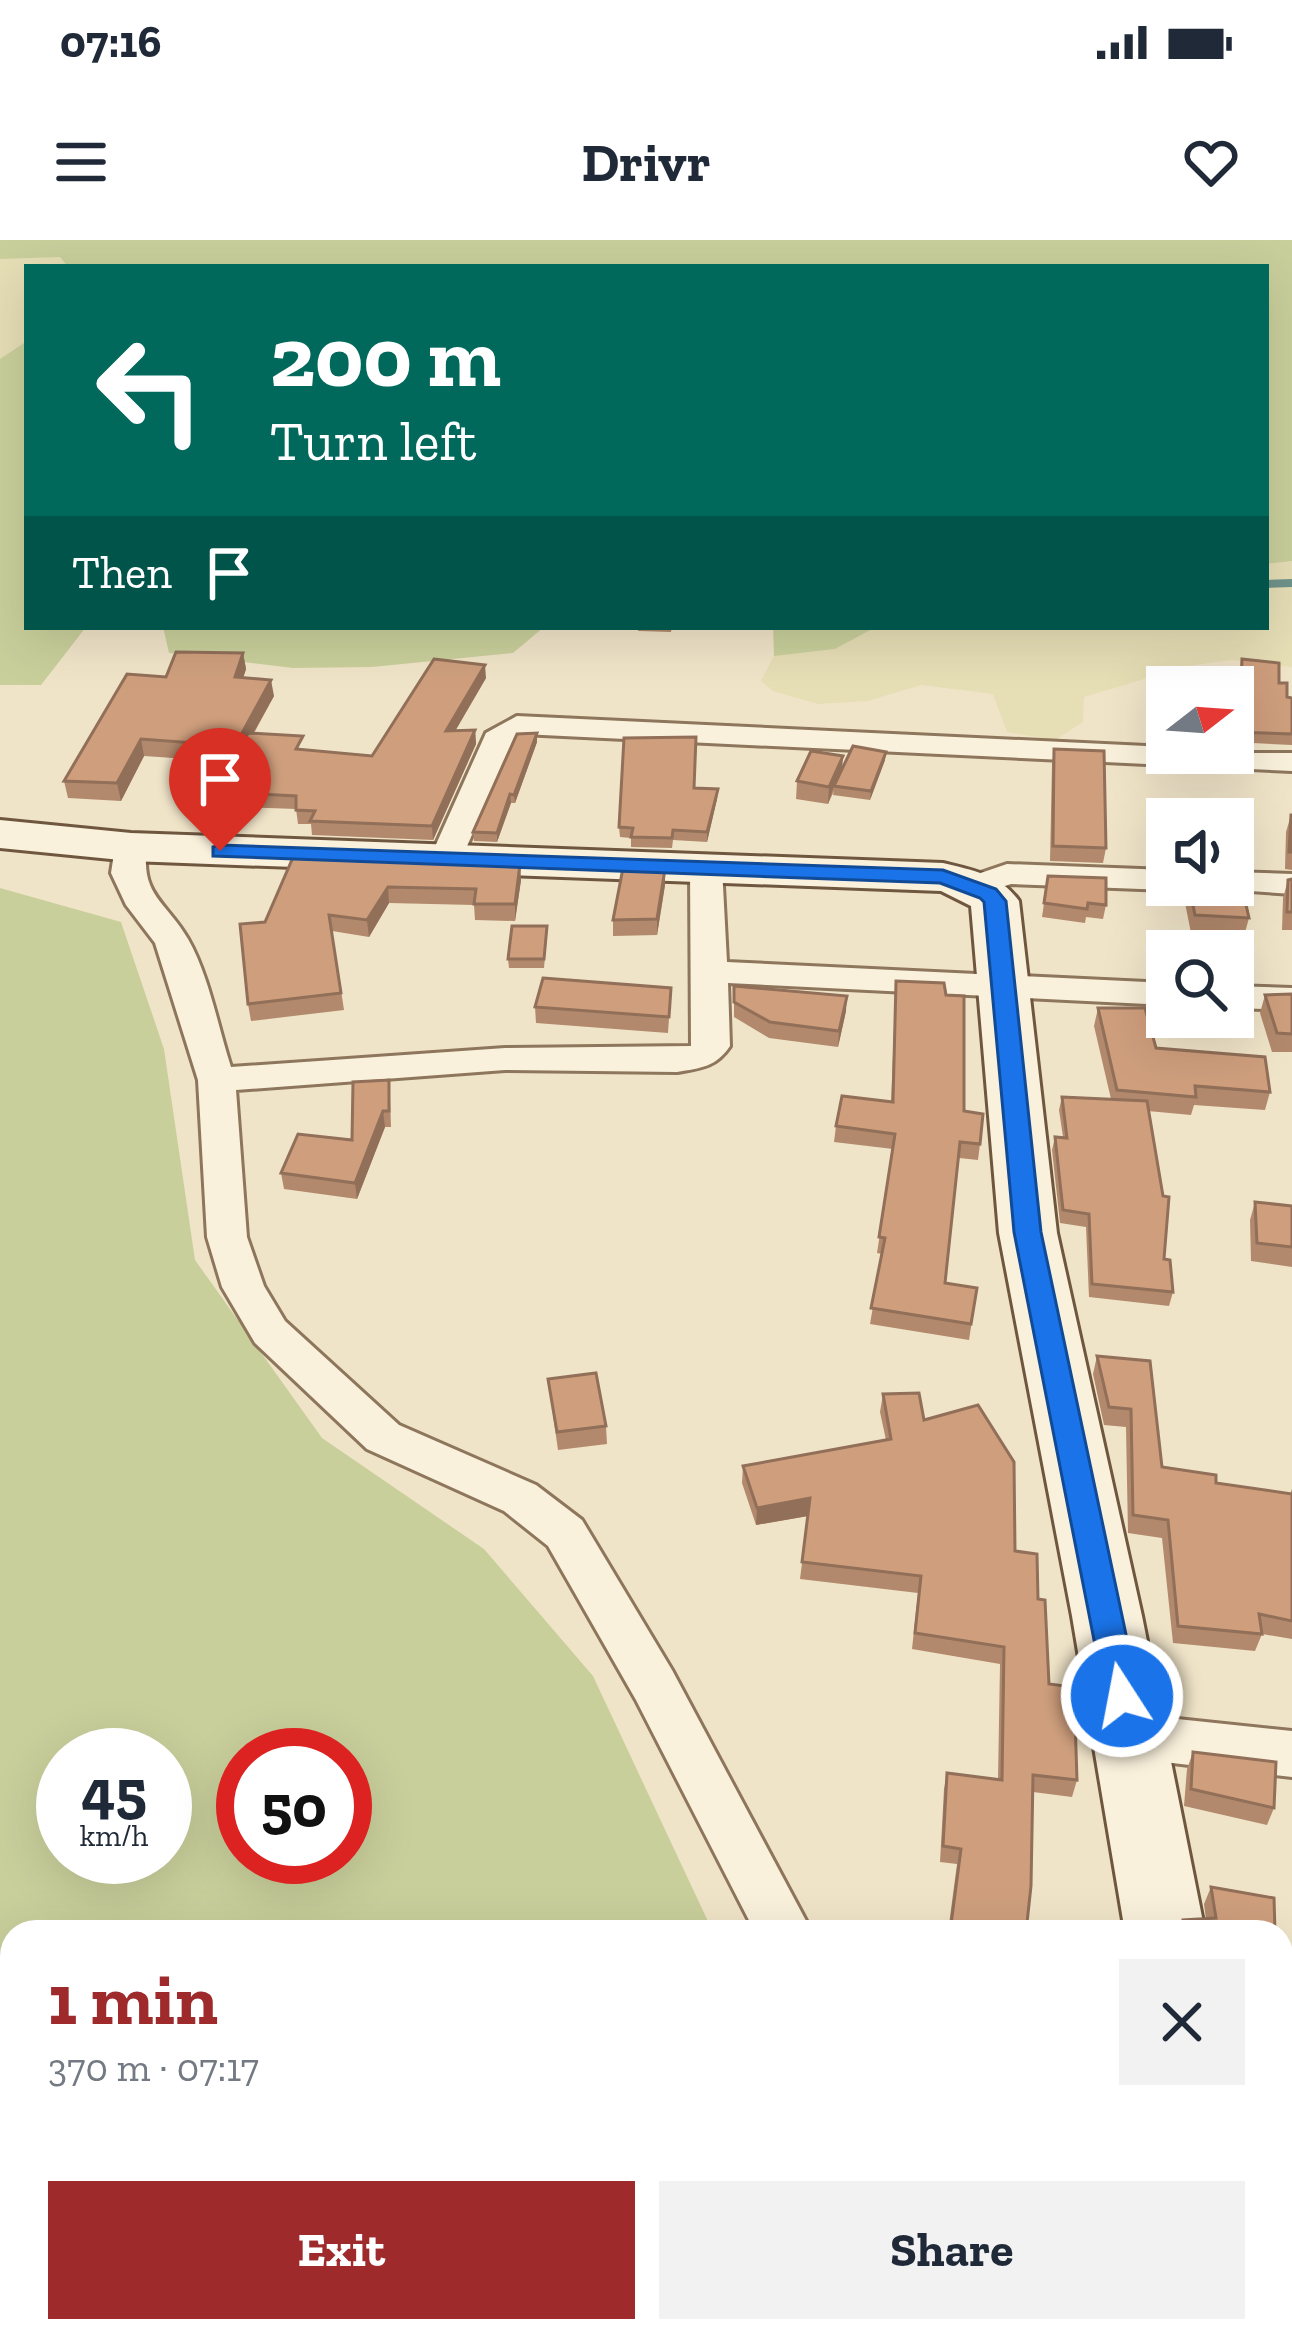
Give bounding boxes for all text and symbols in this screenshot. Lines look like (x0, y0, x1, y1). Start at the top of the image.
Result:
text: 07:16 (60, 15, 162, 69)
icon: menu (48, 129, 114, 195)
icon: heart (1178, 129, 1244, 195)
text: Drivr (581, 130, 711, 195)
text: 200 m (270, 307, 501, 408)
icon: left (72, 312, 228, 468)
text: Turn left (270, 409, 477, 474)
icon: arrive (196, 540, 262, 606)
text: Then (72, 546, 172, 600)
north arrow (1146, 666, 1254, 774)
map controls (1146, 666, 1254, 1038)
pin (169, 728, 271, 851)
icon: arrive (187, 746, 253, 812)
button: sound (1146, 798, 1254, 906)
button: search (1146, 930, 1254, 1038)
position arrow (1059, 1633, 1185, 1759)
speed limit sign: 50 (216, 1728, 372, 1884)
text: 45 (81, 1755, 147, 1827)
text: km/h (80, 1818, 148, 1854)
text: 1 min (48, 1956, 218, 2042)
button: close (1119, 1959, 1245, 2085)
text: 370 m · 07:17 (48, 2044, 259, 2091)
button: Exit (48, 2181, 635, 2319)
button: Share (659, 2181, 1245, 2319)

